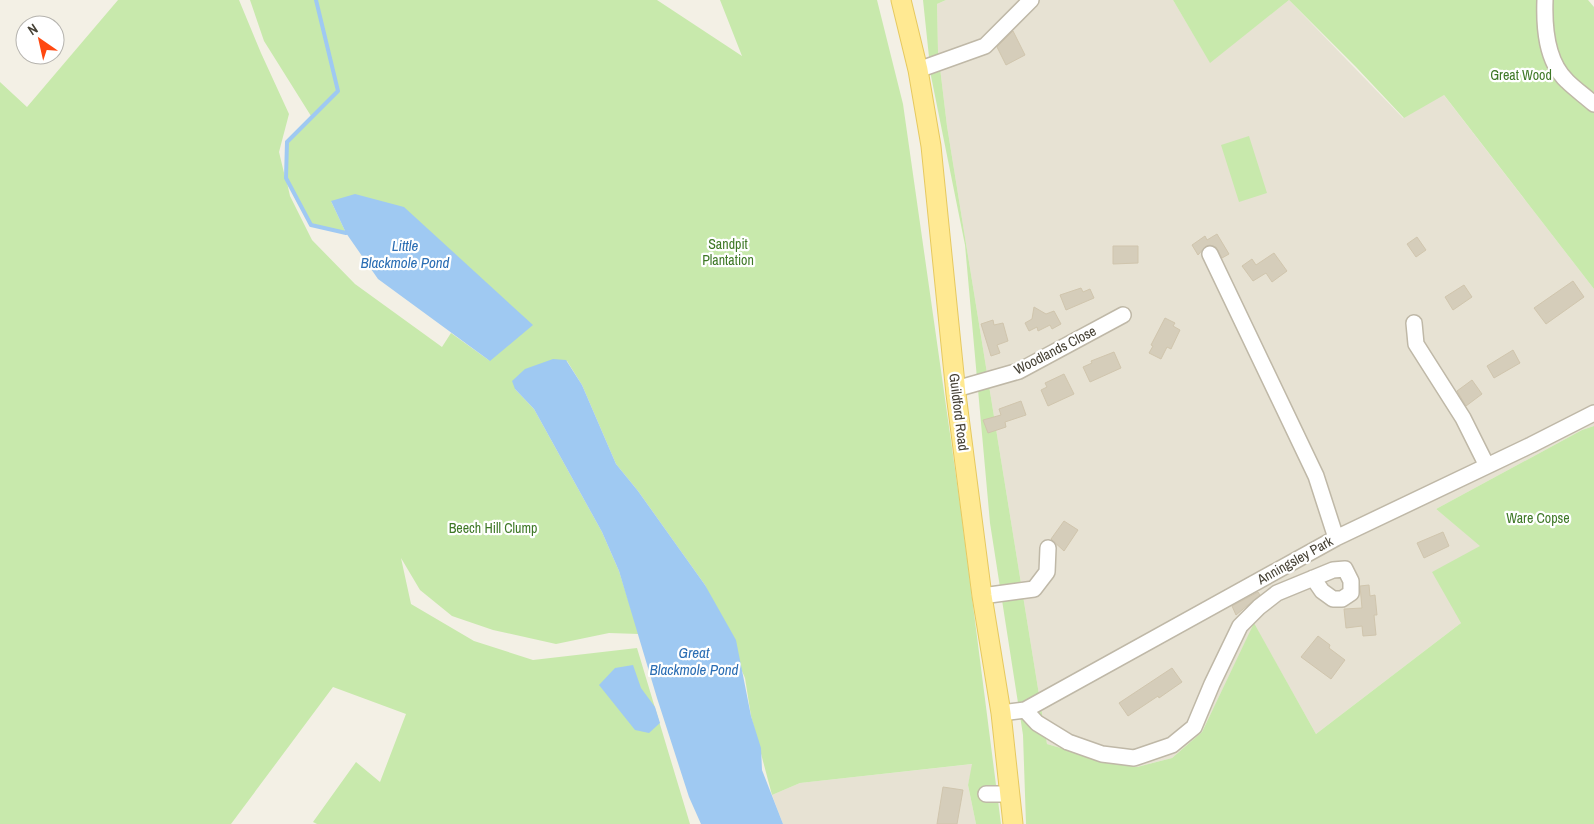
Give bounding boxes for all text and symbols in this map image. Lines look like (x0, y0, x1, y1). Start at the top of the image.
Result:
north arrow (15, 15, 65, 65)
text: N (24, 19, 41, 39)
park label: Great Wood (1490, 66, 1552, 84)
water label: Little Blackmole Pond (361, 235, 450, 273)
park label: Sandpit Plantation (702, 235, 754, 269)
street label: Woodlands Close (1011, 322, 1099, 378)
street label: Guildford Road (945, 372, 973, 452)
park label: Ware Copse (1506, 509, 1570, 527)
park label: Beech Hill Clump (449, 519, 537, 537)
street label: Anningsley Park (1253, 532, 1336, 589)
water label: Great Blackmole Pond (650, 642, 739, 680)

